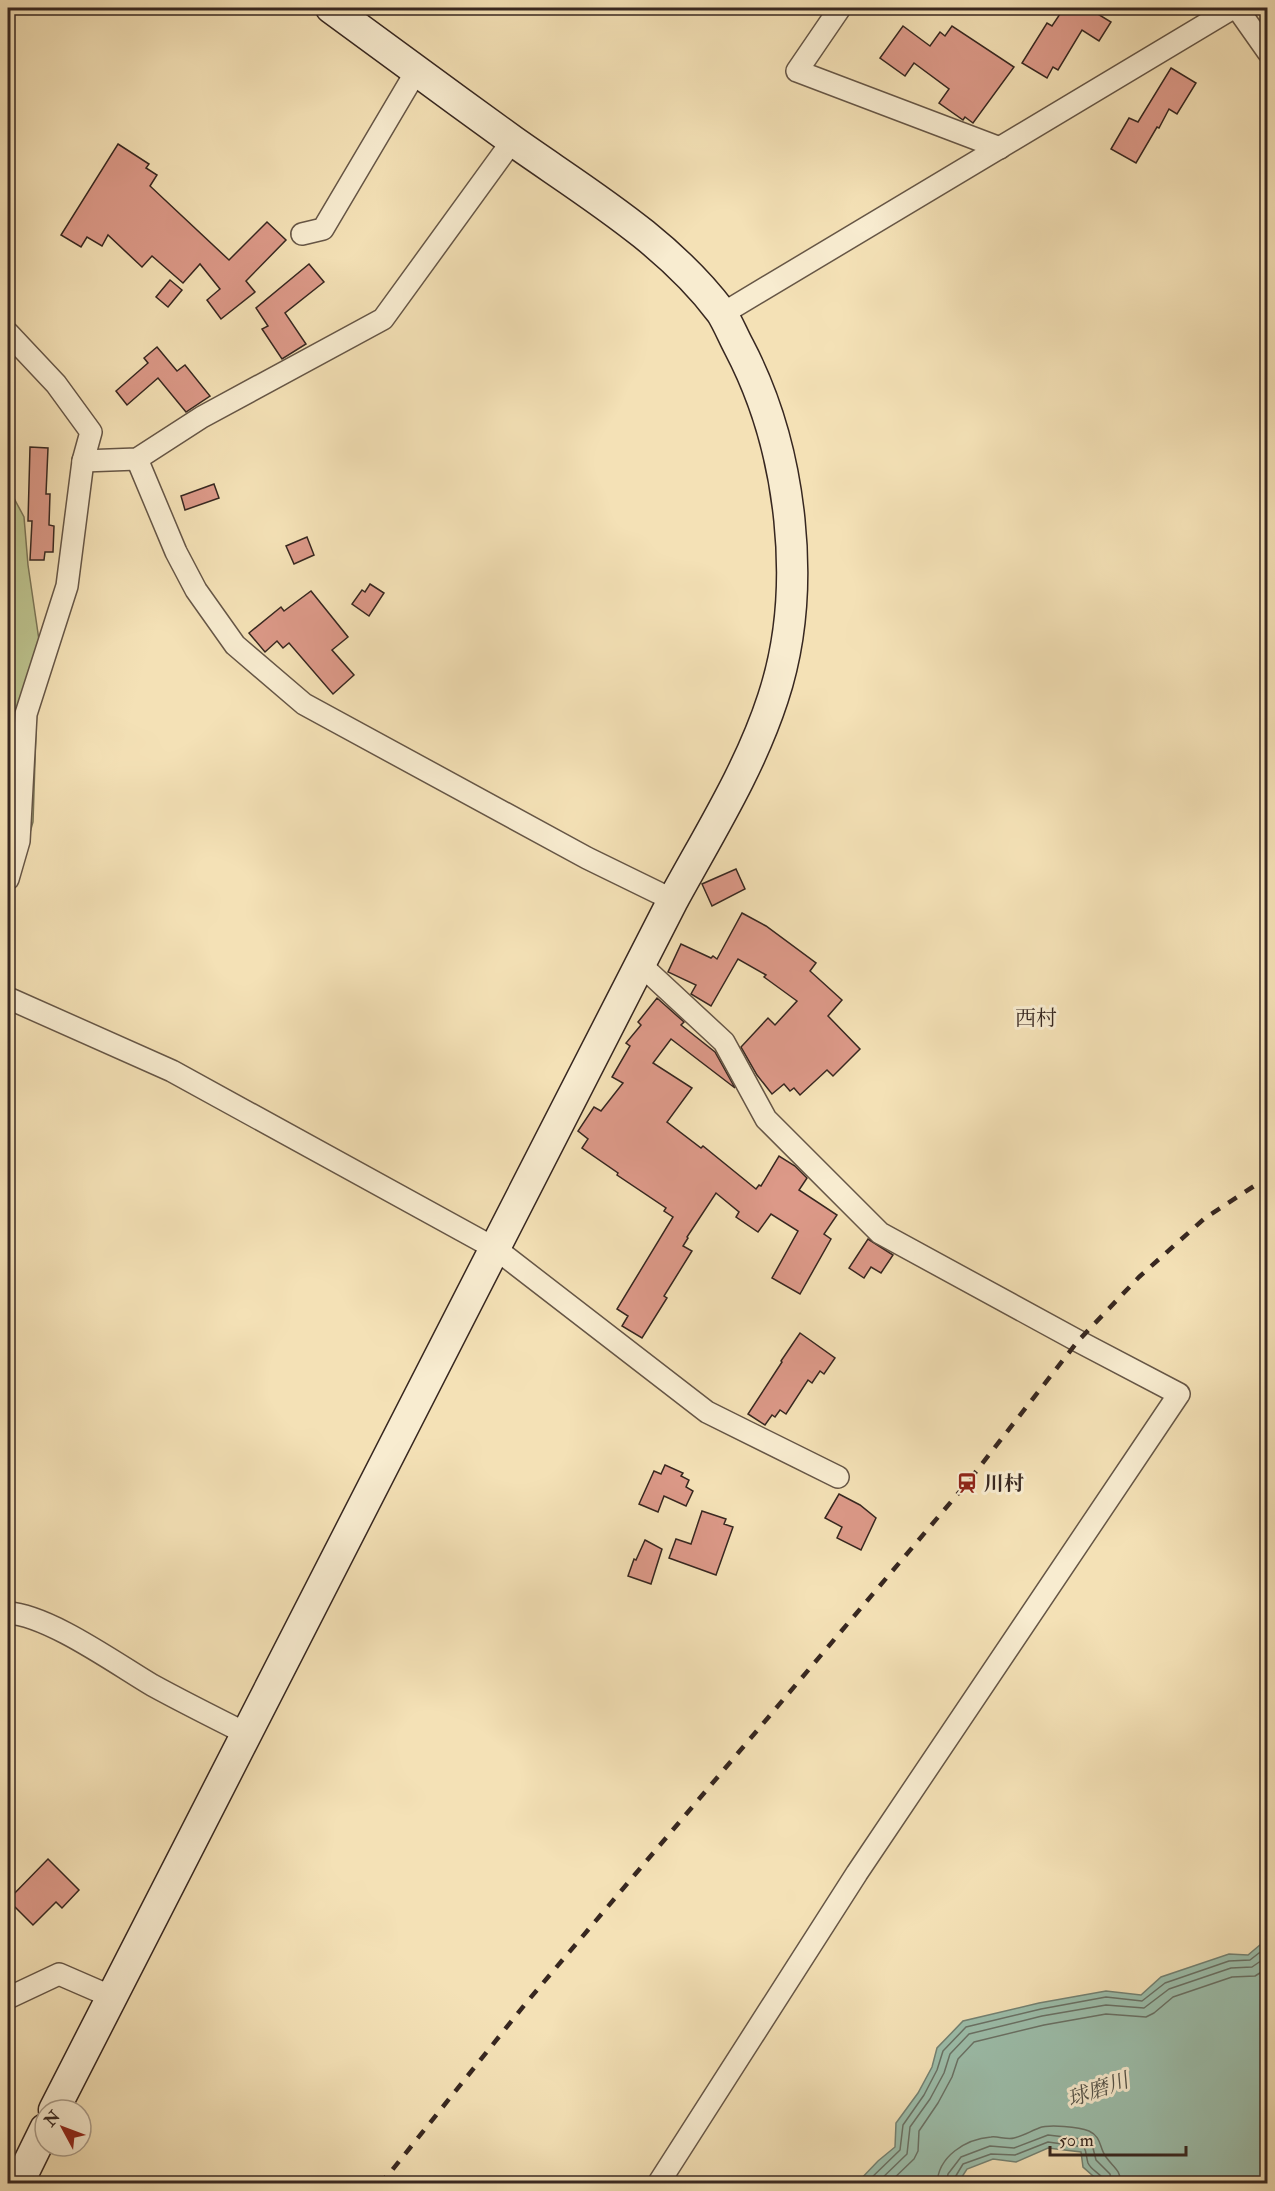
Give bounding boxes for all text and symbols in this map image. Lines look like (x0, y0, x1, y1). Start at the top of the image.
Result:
district label: 西村 (1015, 1005, 1057, 1032)
station icon: 川村 (955, 1471, 979, 1495)
place label: 川村 (984, 1471, 1024, 1496)
water label: 球磨川 (1064, 2066, 1134, 2113)
north arrow (33, 2098, 93, 2158)
text: N (40, 2106, 65, 2132)
scale bar (1050, 2119, 1186, 2157)
text: 50 m (1059, 2129, 1094, 2152)

